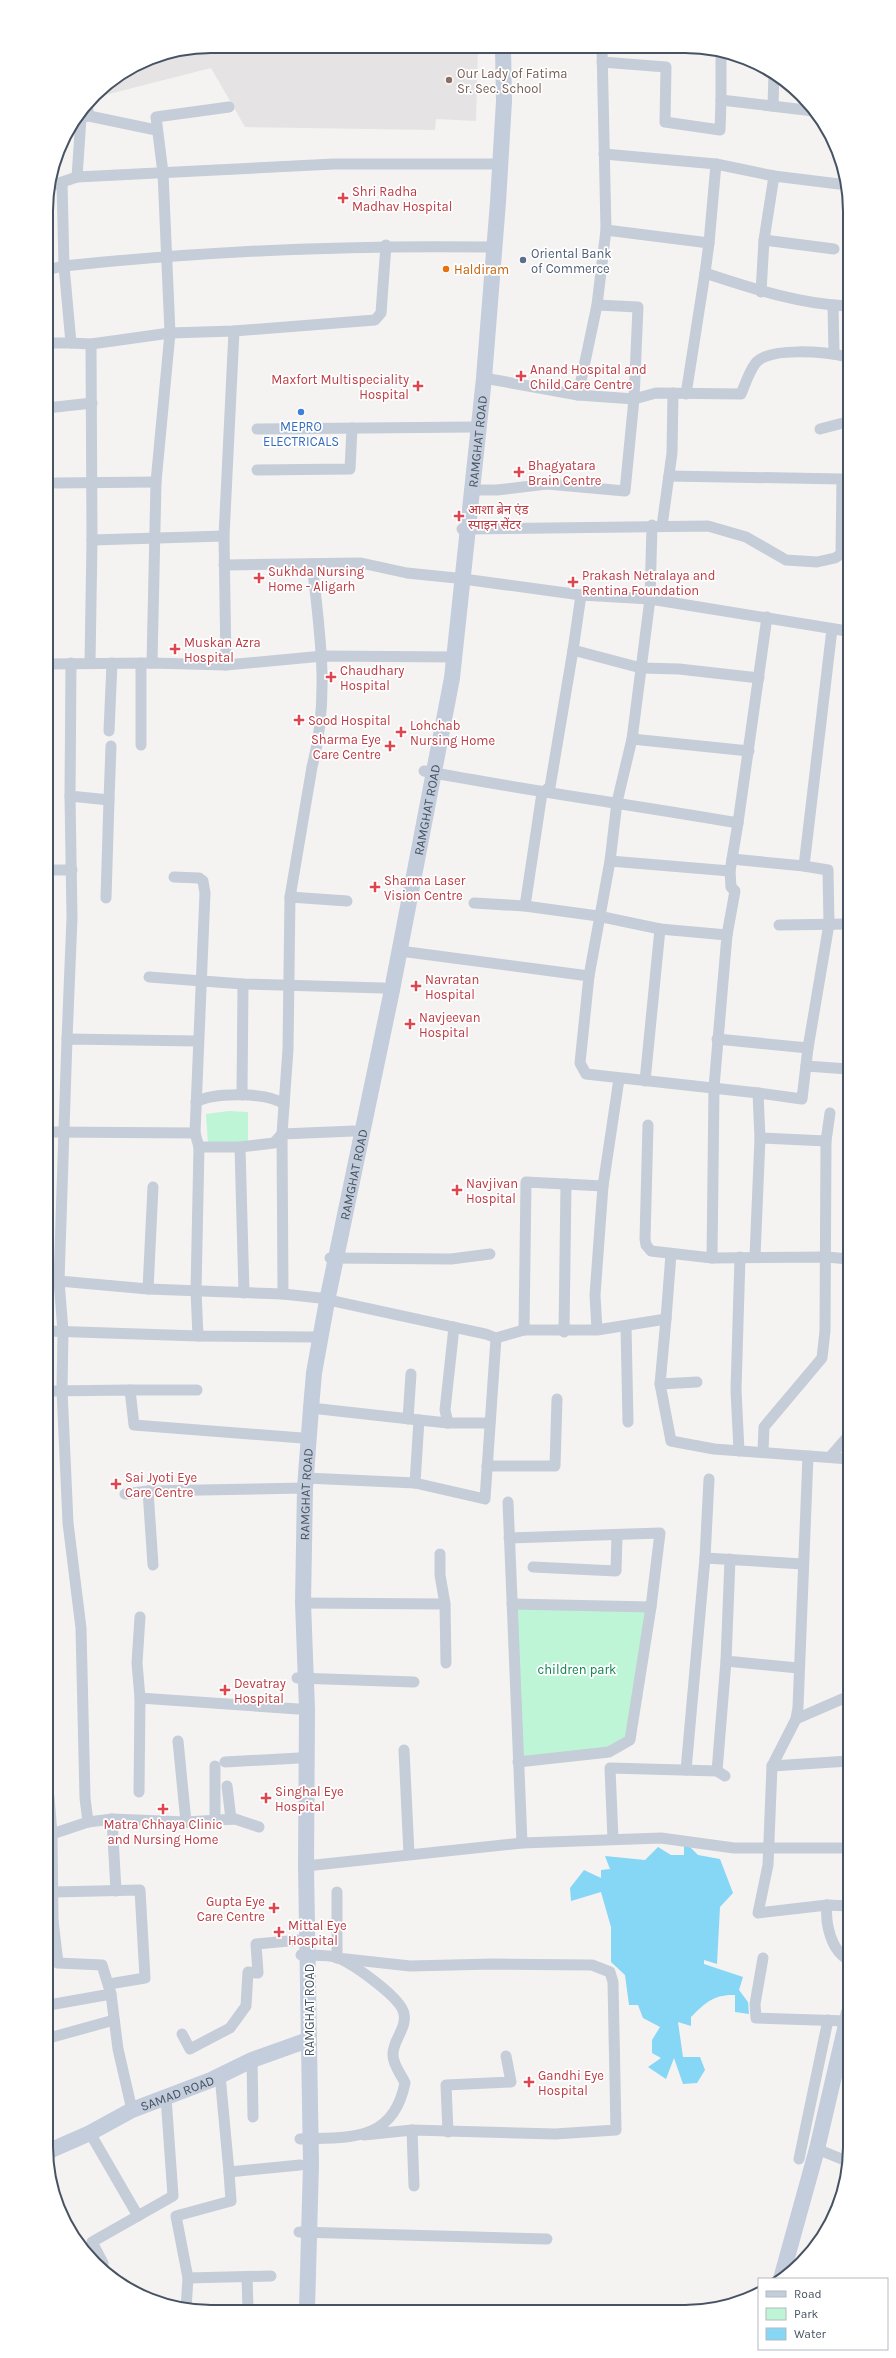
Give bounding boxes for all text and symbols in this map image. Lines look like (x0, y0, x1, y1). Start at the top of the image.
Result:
place label: Our Lady of Fatima Sr. Sec. School (457, 66, 568, 96)
marker: Our Lady of Fatima Sr. Sec. School (444, 75, 454, 85)
place label: Shri Radha Madhav Hospital (352, 184, 452, 214)
marker: Shri Radha Madhav Hospital (337, 192, 349, 204)
place label: Oriental Bank of Commerce (531, 246, 612, 276)
marker: Oriental Bank of Commerce (518, 255, 528, 265)
place label: Haldiram (454, 262, 509, 277)
marker: Haldiram (441, 264, 451, 274)
place label: Anand Hospital and Child Care Centre (530, 362, 647, 392)
marker: Anand Hospital and Child Care Centre (515, 370, 527, 382)
place label: Maxfort Multispeciality Hospital (271, 372, 409, 402)
marker: Maxfort Multispeciality Hospital (412, 380, 424, 392)
street label: RAMGHAT ROAD (465, 395, 490, 488)
marker: MEPRO ELECTRICALS (296, 407, 306, 417)
place label: MEPRO ELECTRICALS (263, 419, 339, 449)
place label: Bhagyatara Brain Centre (528, 458, 602, 488)
marker: Bhagyatara Brain Centre (513, 466, 525, 478)
place label: आशा ब्रेन एंड स्पाइन सेंटर (468, 502, 529, 532)
marker: आशा ब्रेन एंड स्पाइन सेंटर (453, 510, 465, 522)
place label: Sukhda Nursing Home - Aligarh (268, 564, 365, 594)
place label: Prakash Netralaya and Rentina Foundation (582, 568, 715, 598)
marker: Sukhda Nursing Home - Aligarh (253, 572, 265, 584)
marker: Prakash Netralaya and Rentina Foundation (567, 576, 579, 588)
place label: Muskan Azra Hospital (184, 635, 261, 665)
marker: Muskan Azra Hospital (169, 643, 181, 655)
place label: Chaudhary Hospital (340, 663, 404, 693)
marker: Chaudhary Hospital (325, 671, 337, 683)
place label: Sood Hospital (308, 713, 391, 728)
marker: Sood Hospital (293, 714, 305, 726)
place label: Lohchab Nursing Home (410, 718, 495, 748)
marker: Lohchab Nursing Home (395, 726, 407, 738)
place label: Sharma Eye Care Centre (311, 732, 381, 762)
marker: Sharma Eye Care Centre (384, 740, 396, 752)
street label: RAMGHAT ROAD (411, 763, 443, 857)
place label: Sharma Laser Vision Centre (384, 873, 466, 903)
marker: Sharma Laser Vision Centre (369, 881, 381, 893)
place label: Navratan Hospital (425, 972, 479, 1002)
marker: Navratan Hospital (410, 980, 422, 992)
place label: Navjeevan Hospital (419, 1010, 481, 1040)
marker: Navjeevan Hospital (404, 1018, 416, 1030)
street label: RAMGHAT ROAD (337, 1128, 370, 1221)
place label: Navjivan Hospital (466, 1176, 518, 1206)
marker: Navjivan Hospital (451, 1184, 463, 1196)
street label: RAMGHAT ROAD (297, 1447, 315, 1541)
place label: Sai Jyoti Eye Care Centre (125, 1470, 198, 1500)
marker: Sai Jyoti Eye Care Centre (110, 1478, 122, 1490)
park label: children park (538, 1662, 616, 1677)
place label: Devatray Hospital (234, 1676, 286, 1706)
marker: Devatray Hospital (219, 1684, 231, 1696)
place label: Singhal Eye Hospital (275, 1784, 344, 1814)
marker: Singhal Eye Hospital (260, 1792, 272, 1804)
marker: Matra Chhaya Clinic and Nursing Home (157, 1803, 169, 1815)
place label: Matra Chhaya Clinic and Nursing Home (103, 1817, 223, 1847)
place label: Gupta Eye Care Centre (197, 1894, 265, 1924)
marker: Gupta Eye Care Centre (268, 1902, 280, 1914)
place label: Mittal Eye Hospital (288, 1918, 347, 1948)
marker: Mittal Eye Hospital (273, 1926, 285, 1938)
street label: RAMGHAT ROAD (302, 1964, 317, 2056)
place label: Gandhi Eye Hospital (538, 2068, 604, 2098)
street label: SAMAD ROAD (138, 2072, 216, 2114)
marker: Gandhi Eye Hospital (523, 2076, 535, 2088)
legend (758, 2278, 888, 2350)
text: Road (794, 2287, 822, 2301)
text: Park (794, 2307, 819, 2321)
text: Water (794, 2327, 827, 2341)

